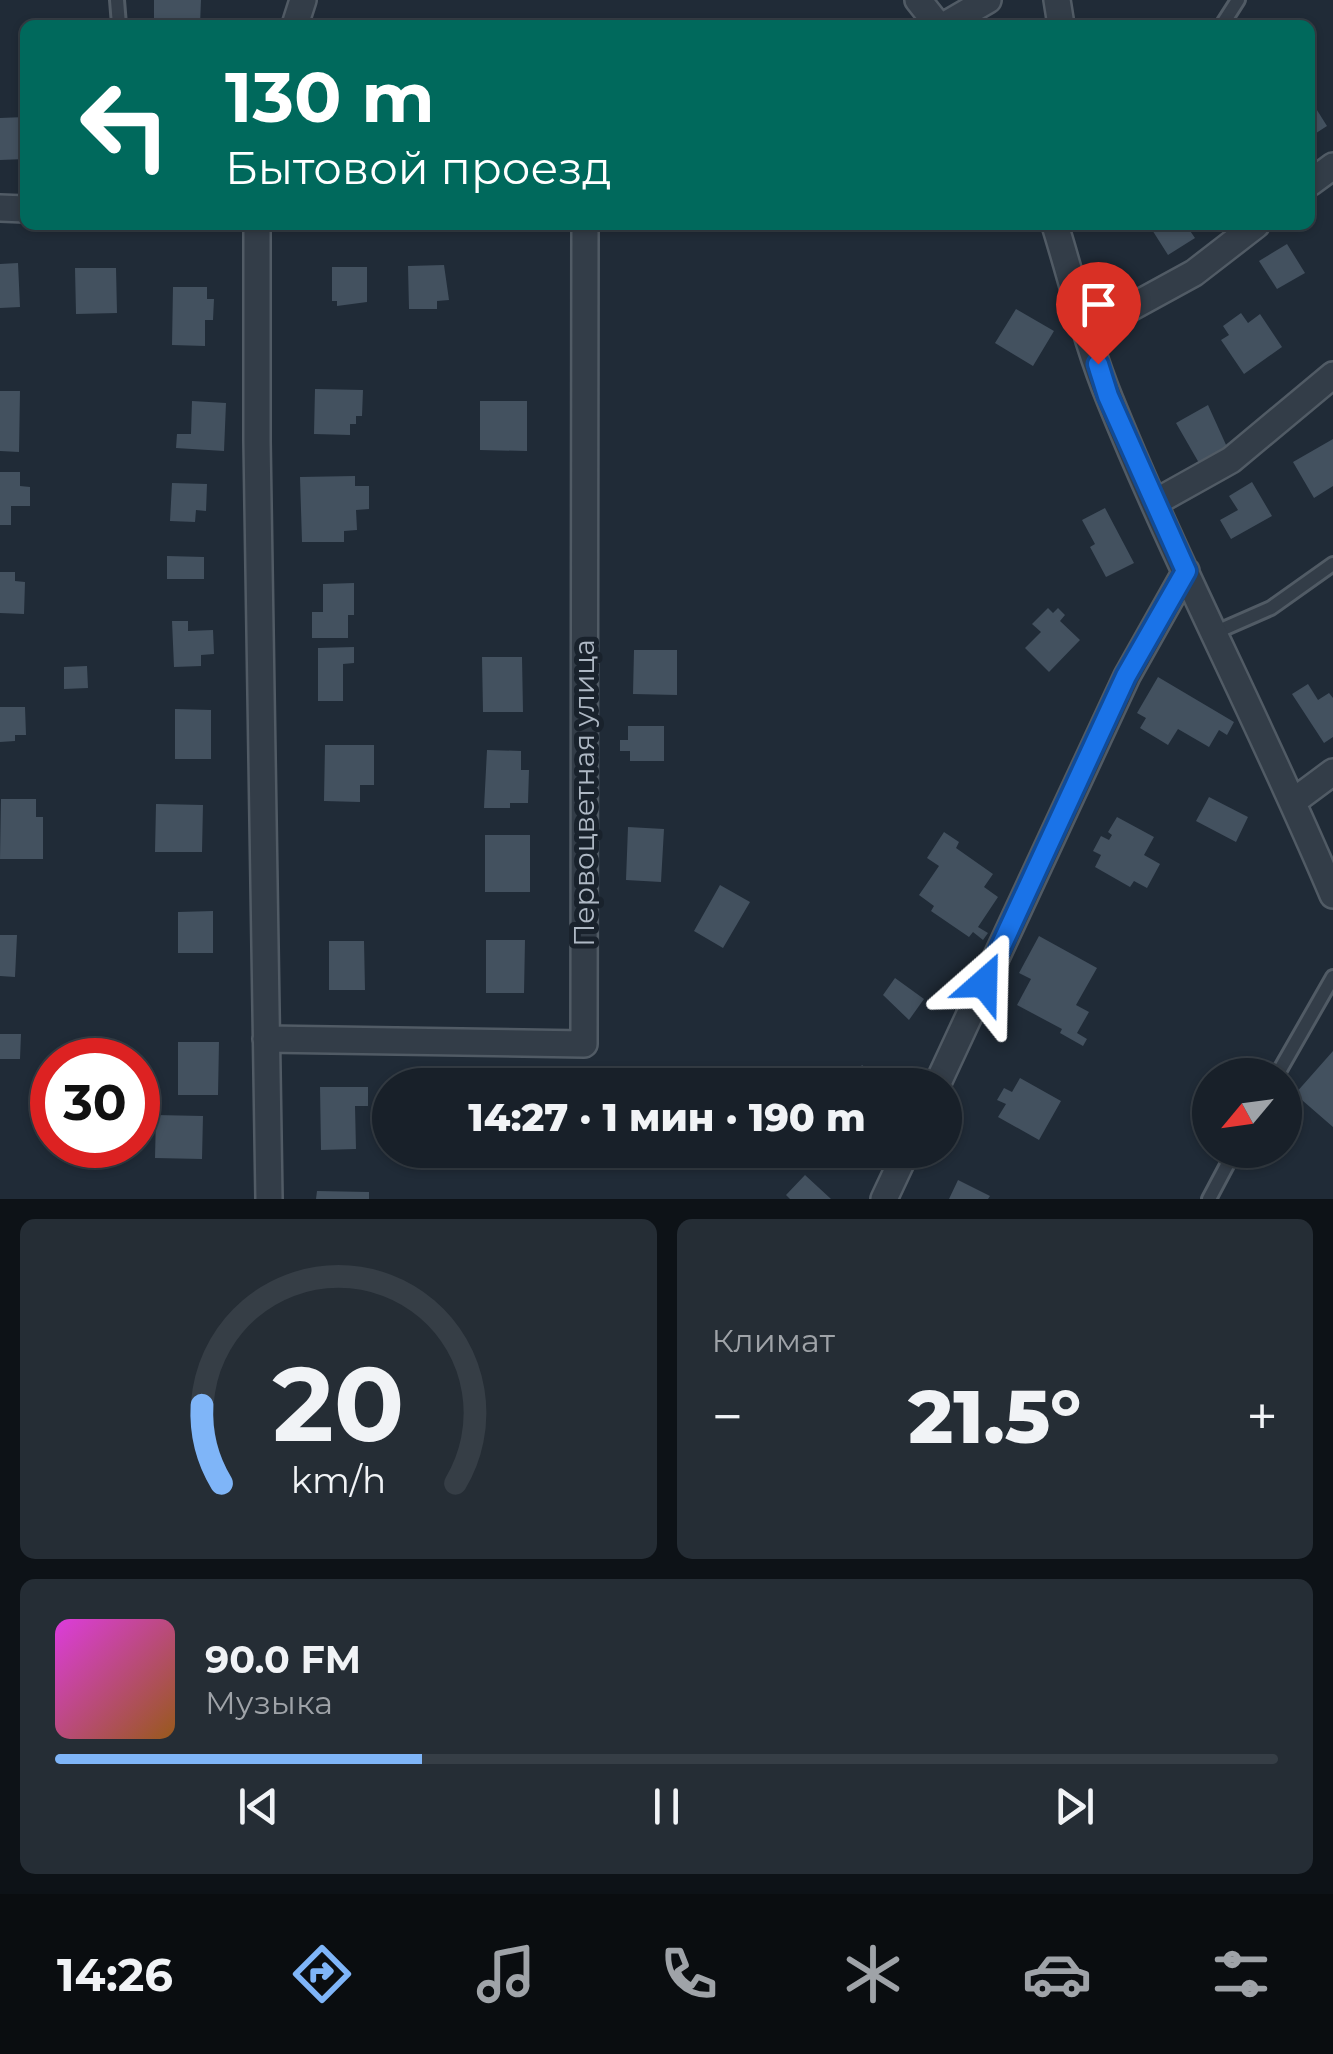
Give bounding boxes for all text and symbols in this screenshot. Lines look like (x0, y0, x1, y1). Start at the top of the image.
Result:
text: 130 m (225, 54, 435, 140)
icon: left (60, 60, 190, 190)
text: Бытовой проезд (225, 140, 612, 195)
pin (1056, 262, 1141, 365)
icon: arrive (1071, 277, 1126, 332)
street label: Первоцветная улица (567, 639, 601, 947)
position arrow (932, 931, 1036, 1035)
speed limit sign: 30 (30, 1038, 160, 1168)
north arrow (1192, 1058, 1302, 1168)
map controls (1192, 1058, 1302, 1168)
text: 14:27 · 1 мин · 190 m (468, 1094, 866, 1141)
text: Климат (712, 1321, 835, 1360)
text: 20 (272, 1340, 404, 1467)
text: 21.5° (908, 1370, 1081, 1462)
text: − (712, 1383, 743, 1450)
text: + (1246, 1383, 1278, 1450)
text: km/h (291, 1458, 386, 1502)
text: 90.0 FM (205, 1636, 361, 1683)
text: Музыка (205, 1683, 333, 1722)
icon: previous (231, 1779, 286, 1834)
icon: pause (639, 1779, 694, 1834)
icon: next (1047, 1779, 1102, 1834)
icon: directions (287, 1939, 357, 2009)
icon: music (471, 1939, 541, 2009)
icon: phone (654, 1939, 724, 2009)
icon: climate (838, 1939, 908, 2009)
icon: car (1022, 1939, 1092, 2009)
icon: filters (1206, 1939, 1276, 2009)
text: 14:26 (57, 1947, 173, 2002)

